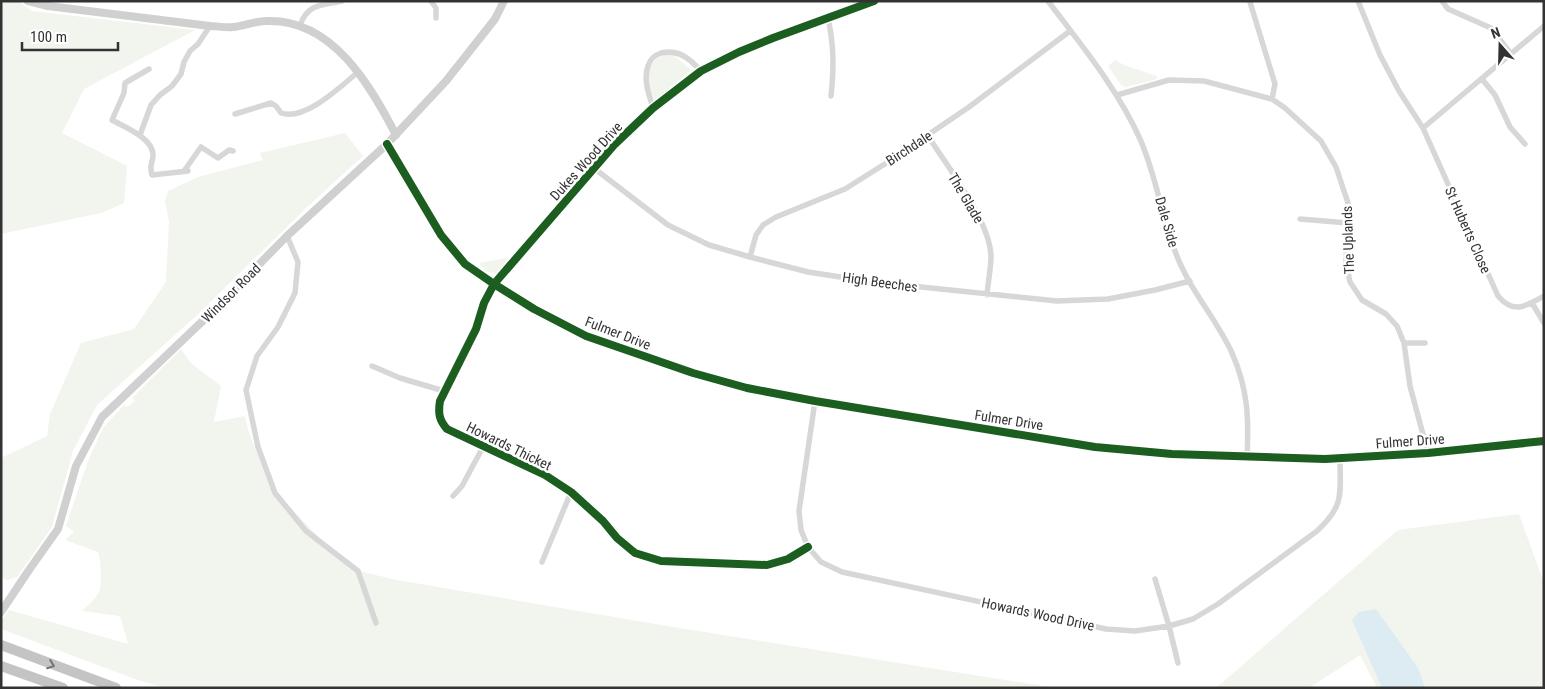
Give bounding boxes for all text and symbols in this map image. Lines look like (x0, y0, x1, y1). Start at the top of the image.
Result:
scale bar (22, 20, 119, 52)
north arrow (1475, 20, 1525, 70)
text: N (1489, 24, 1502, 42)
text: 100 m (30, 28, 67, 46)
street label: Dukes Wood Drive (547, 118, 626, 203)
street label: Birchdale (883, 127, 935, 169)
street label: The Glade (945, 170, 987, 226)
street label: St Huberts Close (1442, 184, 1494, 276)
street label: Dale Side (1152, 195, 1182, 249)
street label: The Uplands (1339, 205, 1357, 275)
street label: Windsor Road (198, 260, 264, 326)
street label: High Beeches (841, 269, 919, 295)
street label: Fulmer Drive (583, 313, 654, 353)
street label: Fulmer Drive (974, 407, 1045, 433)
street label: Howards Thicket (464, 419, 554, 473)
street label: Fulmer Drive (1375, 431, 1445, 451)
street label: Howards Wood Drive (980, 594, 1096, 634)
one-way arrow (46, 659, 55, 669)

